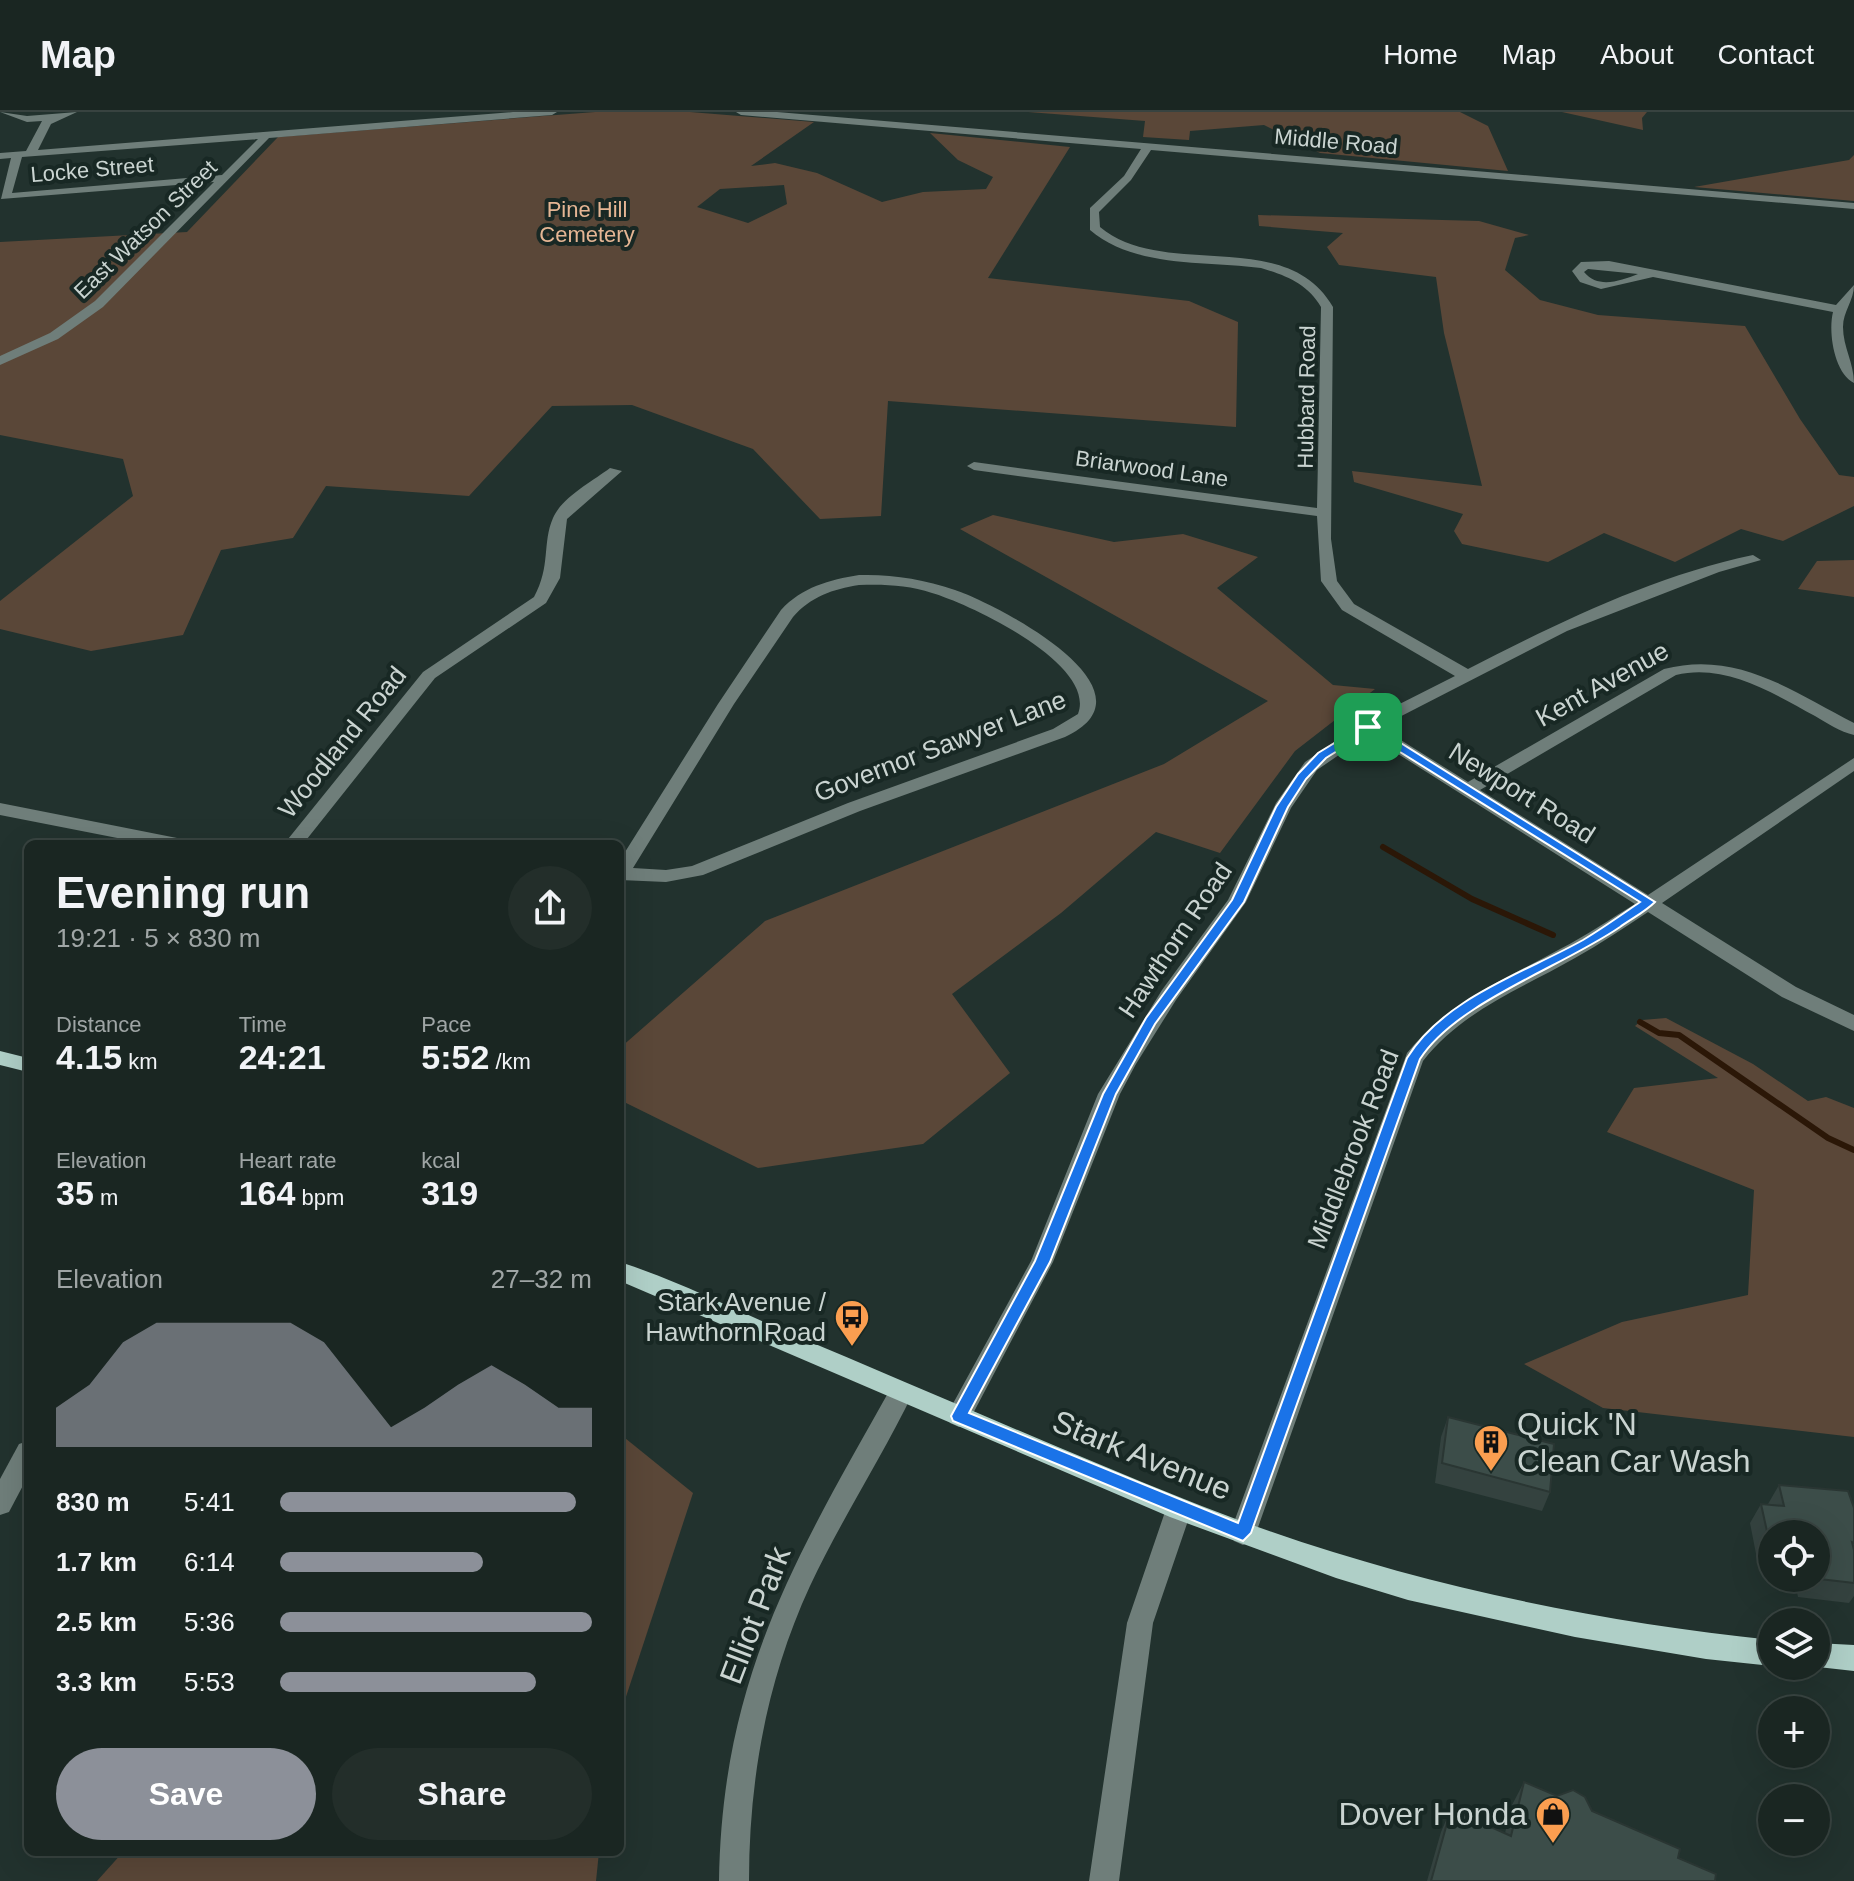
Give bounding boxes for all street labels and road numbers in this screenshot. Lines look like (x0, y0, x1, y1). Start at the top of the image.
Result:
street label: Middle Road (1273, 124, 1399, 159)
street label: Locke Street (29, 152, 155, 187)
street label: East Watson Street (69, 155, 222, 304)
street label: Hubbard Road (1293, 325, 1320, 469)
street label: Briarwood Lane (1074, 445, 1230, 492)
street label: Kent Avenue (1530, 635, 1674, 733)
street label: Woodland Road (272, 660, 412, 824)
street label: Governor Sawyer Lane (810, 684, 1070, 808)
street label: Newport Road (1444, 736, 1600, 850)
street label: Hawthorn Road (1112, 857, 1238, 1023)
street label: Middlebrook Road (1301, 1045, 1405, 1253)
street label: Stark Avenue (1047, 1403, 1237, 1507)
street label: Elliot Park (712, 1540, 798, 1689)

